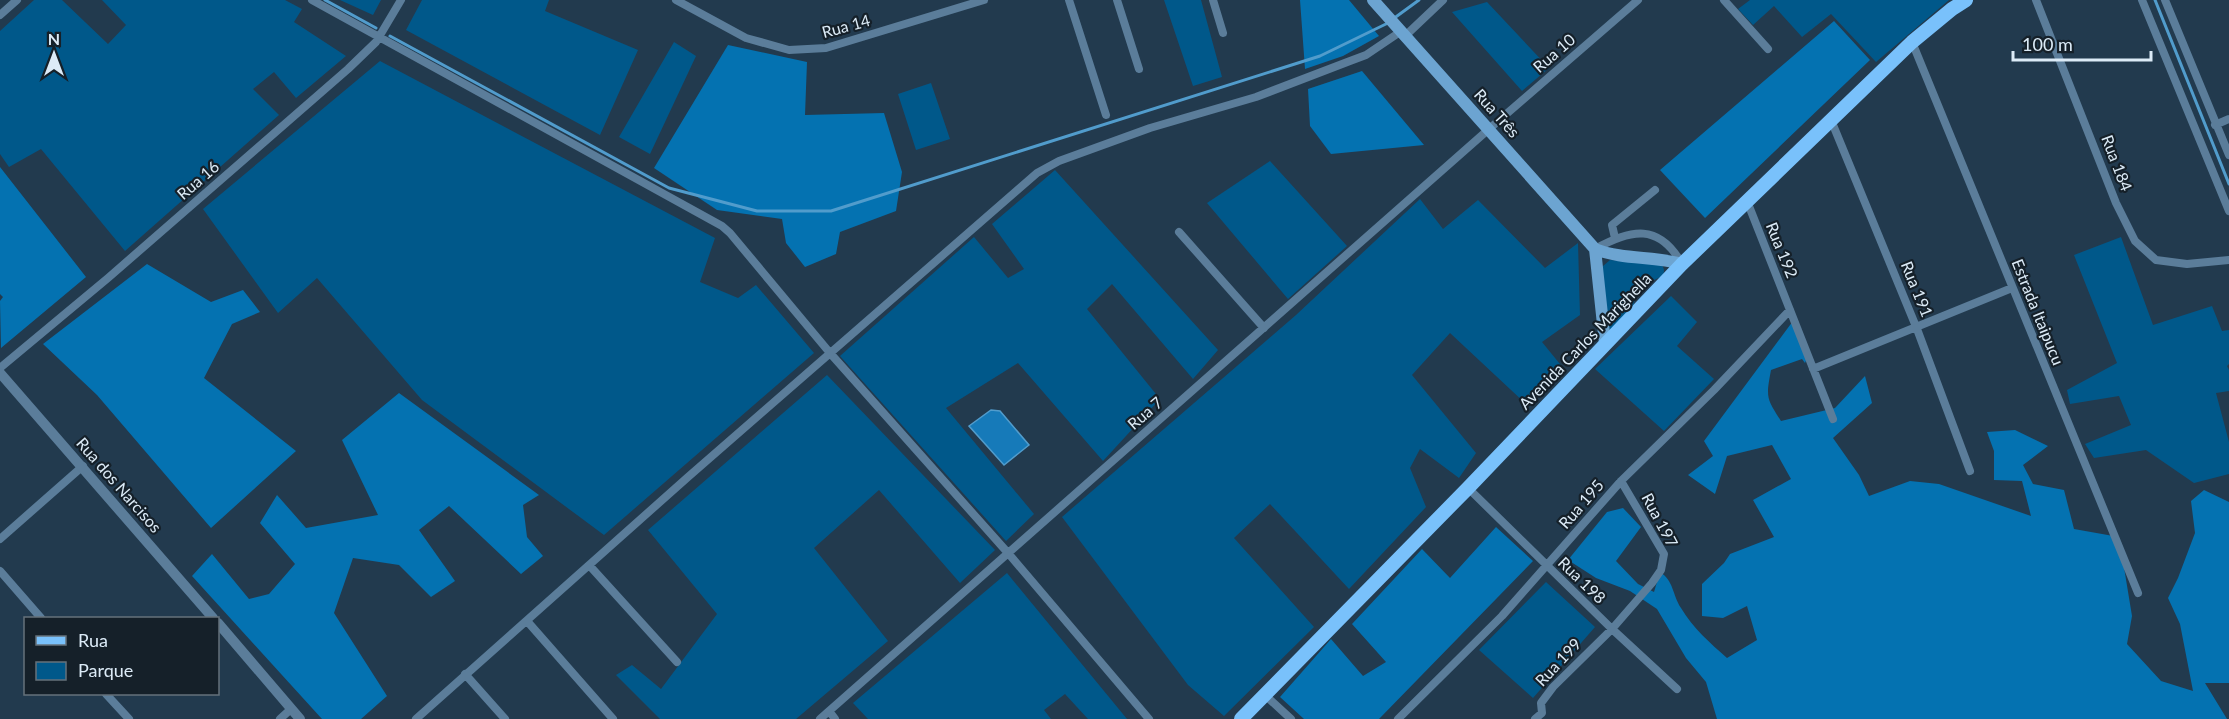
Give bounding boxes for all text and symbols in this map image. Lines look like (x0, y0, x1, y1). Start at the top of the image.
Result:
street label: Rua 14 (820, 10, 872, 41)
north arrow (24, 24, 84, 84)
scale bar (2013, 24, 2151, 62)
text: N (48, 29, 60, 48)
street label: Rua 10 (1529, 29, 1578, 76)
text: 100 m (2022, 33, 2073, 55)
street label: Rua Três (1471, 84, 1524, 141)
street label: Rua 184 (2098, 132, 2137, 194)
street label: Rua 16 (173, 156, 222, 203)
street label: Rua 192 (1763, 219, 1802, 280)
street label: Estrada Itaipucu (2009, 256, 2068, 368)
street label: Rua 191 (1898, 258, 1937, 319)
street label: Avenida Carlos Marighella (1515, 269, 1655, 413)
street label: Rua 7 (1123, 392, 1166, 433)
street label: Rua dos Narcisos (73, 433, 166, 536)
street label: Rua 195 (1554, 475, 1607, 532)
street label: Rua 197 (1638, 489, 1683, 550)
street label: Rua 198 (1555, 552, 1610, 607)
legend (24, 617, 219, 695)
text: Rua (78, 629, 108, 651)
street label: Rua 199 (1531, 634, 1585, 690)
text: Parque (78, 659, 133, 681)

